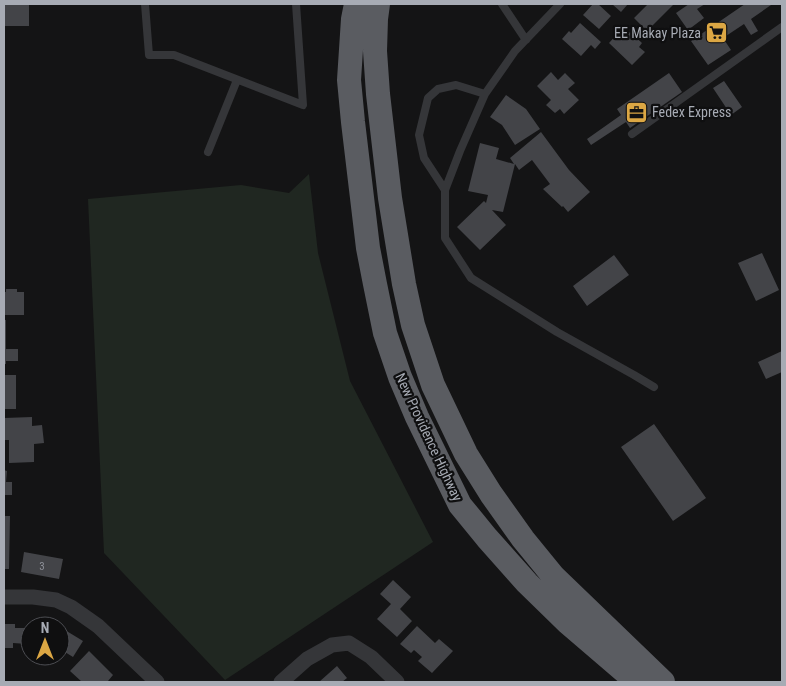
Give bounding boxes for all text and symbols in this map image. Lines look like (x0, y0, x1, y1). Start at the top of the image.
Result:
supermarket icon: EE Makay Plaza (705, 21, 729, 45)
place label: EE Makay Plaza (614, 25, 701, 41)
office icon: Fedex Express (624, 100, 648, 124)
place label: Fedex Express (652, 104, 732, 120)
street label: New Providence Highway (392, 371, 466, 504)
house number: 3 (39, 560, 45, 573)
north arrow (20, 616, 70, 666)
text: N (41, 620, 49, 636)

